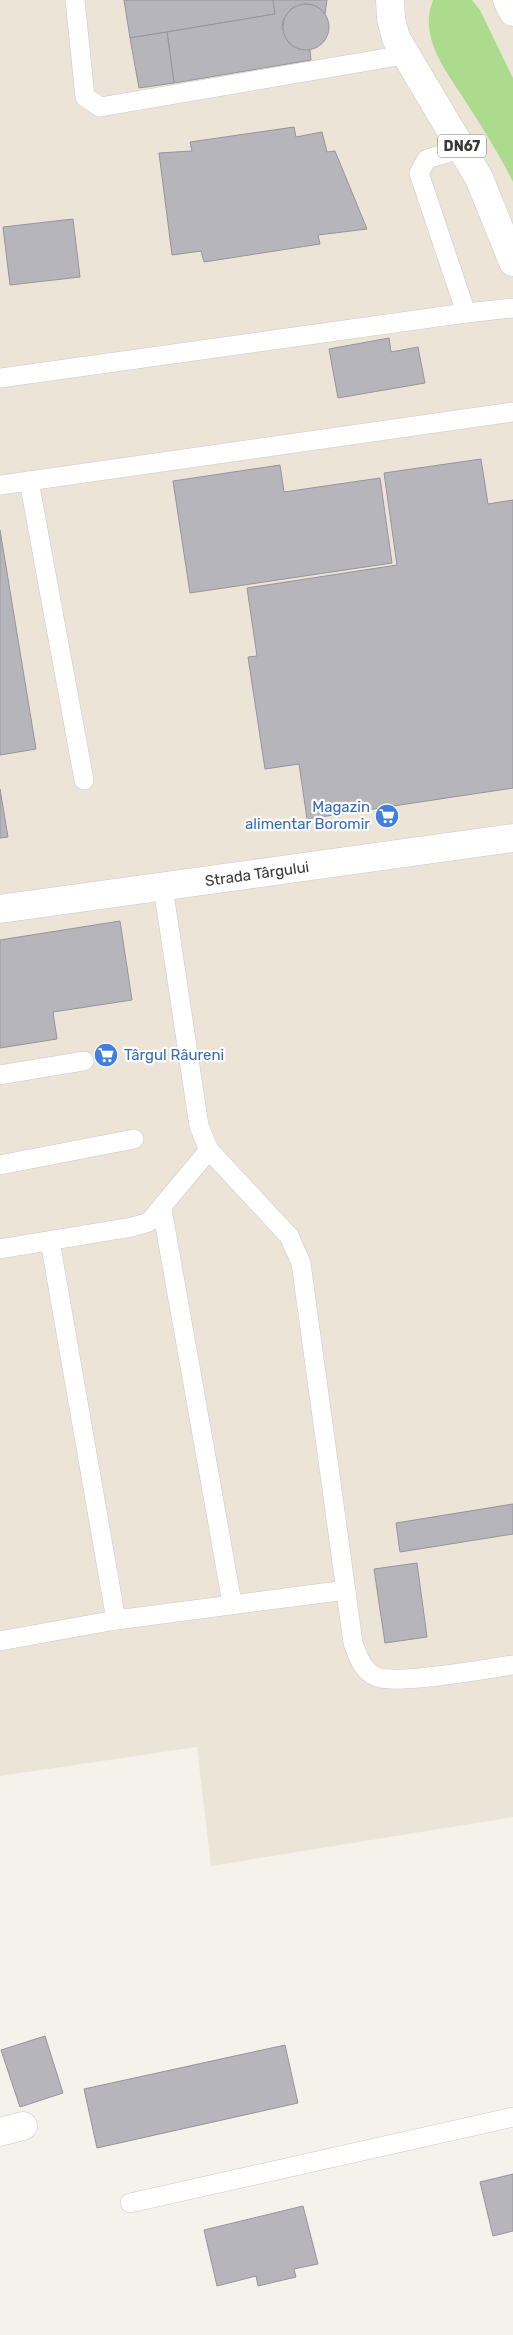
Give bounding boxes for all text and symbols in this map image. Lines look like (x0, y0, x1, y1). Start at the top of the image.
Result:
road number: DN67 (438, 134, 486, 158)
place label: Magazin alimentar Boromir (245, 798, 370, 833)
supermarket icon: Magazin alimentar Boromir (374, 803, 400, 829)
street label: Strada Târgului (204, 858, 310, 890)
supermarket icon: Târgul Râureni (93, 1042, 119, 1068)
place label: Târgul Râureni (124, 1046, 224, 1064)

